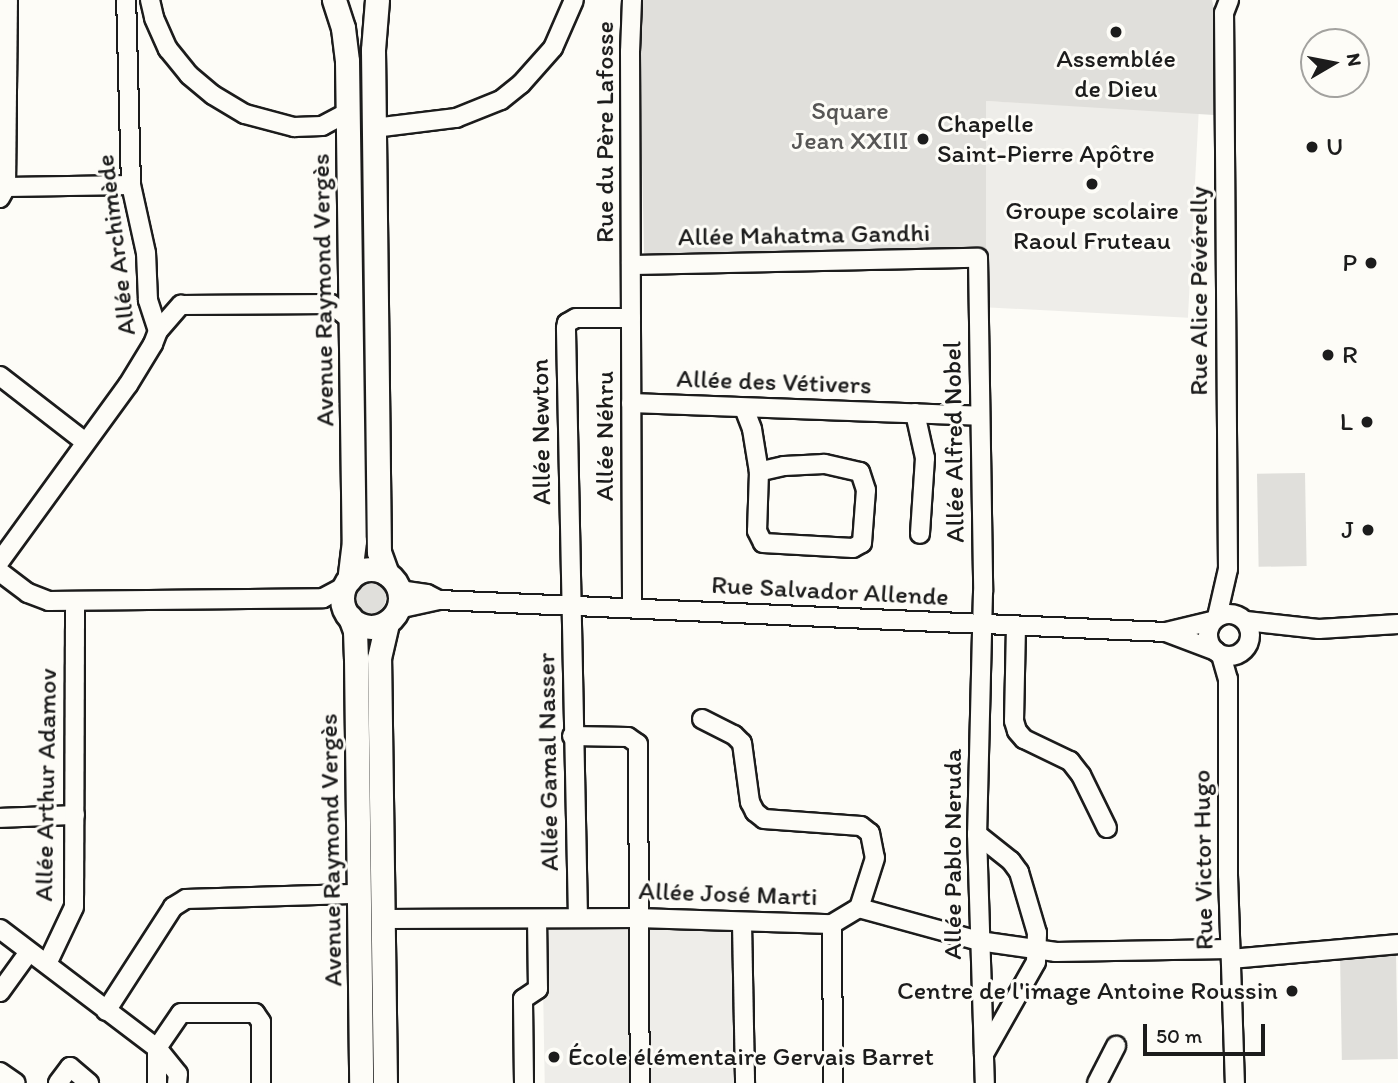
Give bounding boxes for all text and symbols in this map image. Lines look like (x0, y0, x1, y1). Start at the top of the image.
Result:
street label: Rue du Père Lafosse (589, 20, 621, 244)
marker: Assemblée de Dieu (1108, 24, 1124, 40)
north arrow (1300, 28, 1370, 98)
place label: Assemblée de Dieu (1056, 43, 1176, 104)
text: N (1342, 51, 1367, 68)
park label: Square Jean XXIII (791, 95, 909, 156)
place label: Chapelle Saint-Pierre Apôtre (937, 108, 1156, 170)
marker: Chapelle Saint-Pierre Apôtre (915, 131, 931, 147)
place label: U (1326, 131, 1343, 163)
marker: U (1304, 139, 1320, 155)
street label: Allée Archimède (89, 153, 143, 337)
street label: Avenue Raymond Vergès (305, 154, 341, 426)
marker: Groupe scolaire Raoul Fruteau (1084, 176, 1100, 192)
street label: Rue Alice Pévérelly (1183, 187, 1215, 395)
place label: Groupe scolaire Raoul Fruteau (1005, 195, 1179, 256)
street label: Allée Mahatma Gandhi (677, 217, 931, 253)
place label: P (1342, 247, 1357, 279)
marker: P (1363, 255, 1379, 271)
place label: R (1342, 339, 1358, 371)
street label: Allée Alfred Nobel (937, 340, 971, 544)
marker: R (1320, 347, 1336, 363)
street label: Allée Newton (524, 358, 558, 506)
street label: Allée des Vétivers (676, 363, 872, 401)
street label: Allée Néhru (589, 371, 621, 501)
place label: L (1340, 406, 1353, 438)
marker: L (1359, 414, 1375, 430)
place label: J (1341, 514, 1354, 546)
marker: J (1360, 522, 1376, 538)
street label: Rue Salvador Allende (711, 569, 949, 613)
street label: Allée Gamal Nasser (530, 653, 566, 871)
street label: Allée Arthur Adamov (28, 668, 64, 902)
street label: Avenue Raymond Vergès (313, 714, 349, 986)
street label: Allée Pablo Neruda (937, 748, 969, 960)
street label: Rue Victor Hugo (1186, 770, 1220, 950)
street label: Allée José Marti (638, 875, 818, 913)
place label: Centre de l'image Antoine Roussin (897, 975, 1278, 1007)
marker: Centre de l'image Antoine Roussin (1284, 983, 1300, 999)
scale bar (1146, 1010, 1268, 1054)
text: 50 m (1156, 1023, 1202, 1048)
place label: École élémentaire Gervais Barret (568, 1041, 933, 1073)
marker: École élémentaire Gervais Barret (546, 1049, 562, 1065)

